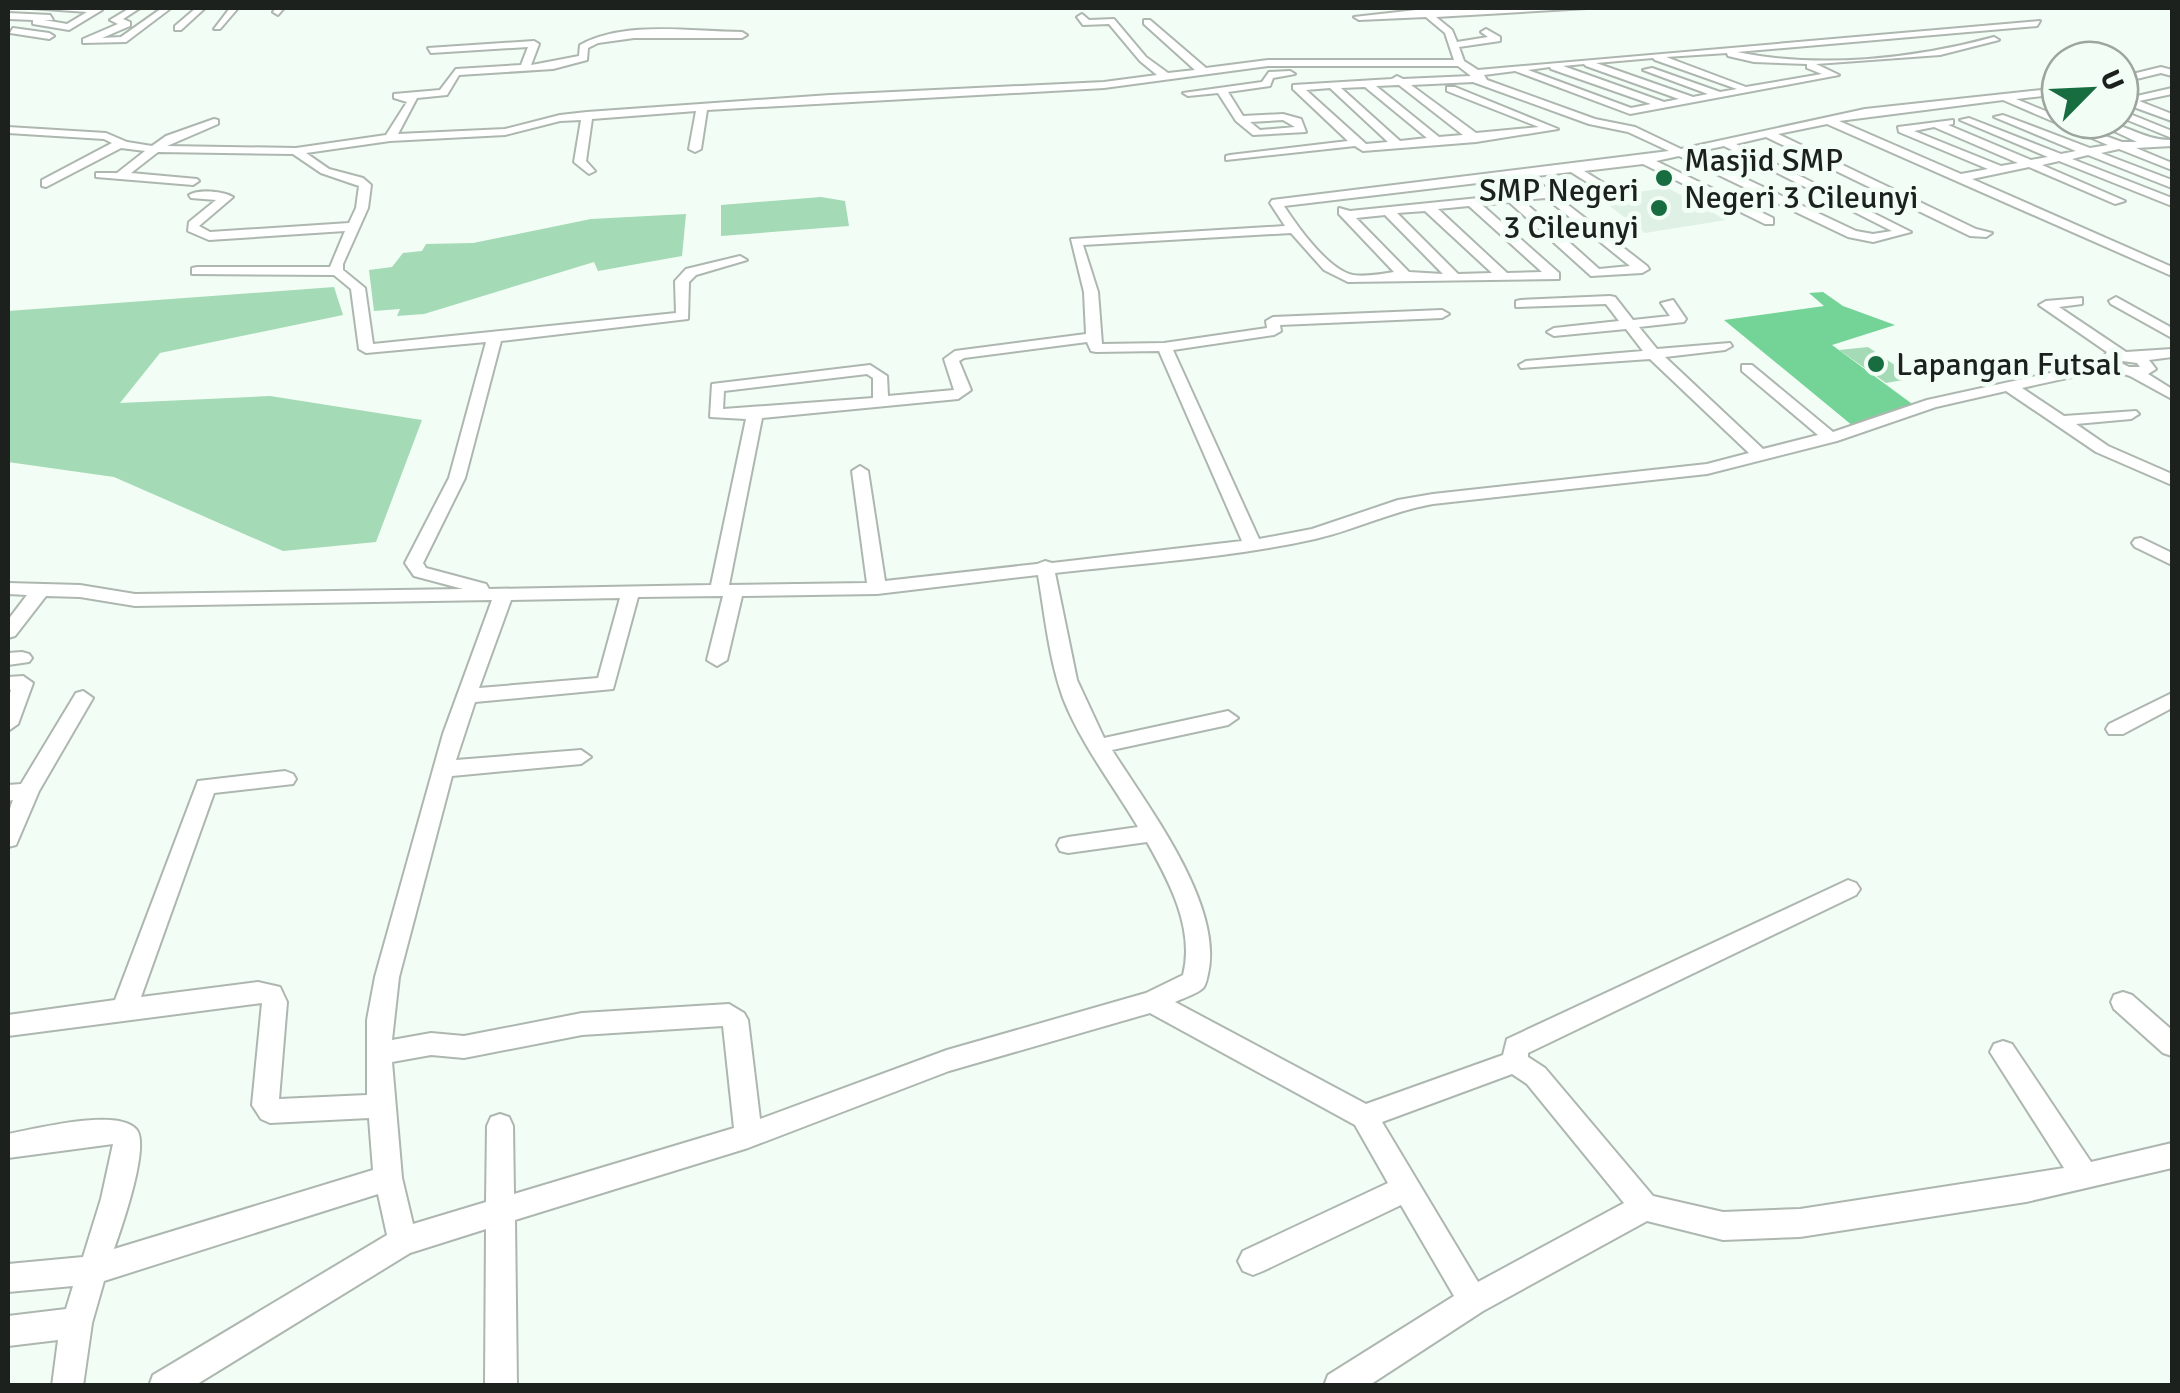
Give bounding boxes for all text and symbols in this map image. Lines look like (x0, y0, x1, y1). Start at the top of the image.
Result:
north arrow (2040, 40, 2140, 140)
text: U (2093, 65, 2131, 96)
place label: Masjid SMP Negeri 3 Cileunyi (1684, 141, 1918, 217)
marker: Masjid SMP Negeri 3 Cileunyi (1653, 167, 1675, 189)
place label: SMP Negeri 3 Cileunyi (1479, 171, 1639, 247)
marker: SMP Negeri 3 Cileunyi (1648, 197, 1670, 219)
place label: Lapangan Futsal (1896, 345, 2121, 384)
marker: Lapangan Futsal (1865, 353, 1887, 375)

